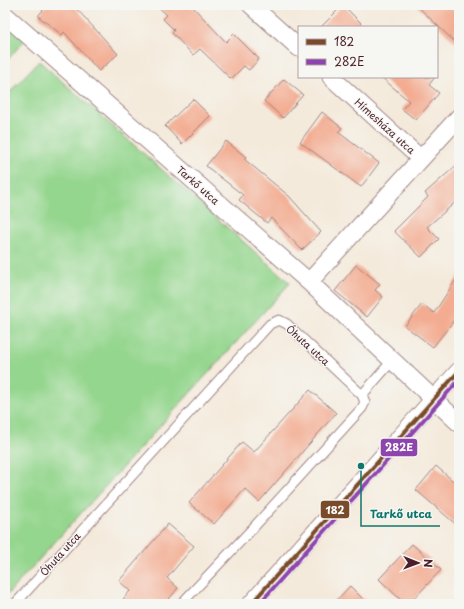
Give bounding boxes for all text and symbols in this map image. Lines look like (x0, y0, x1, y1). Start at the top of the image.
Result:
legend (298, 26, 438, 78)
text: 182 (334, 32, 355, 50)
text: 282E (334, 52, 364, 70)
street label: Hímesháza utca (352, 94, 419, 157)
street label: Tarkő utca (174, 162, 223, 207)
street label: Óhuta utca (283, 321, 334, 369)
line badge: 282E (380, 438, 418, 457)
text: 282E (385, 438, 413, 455)
line badge: 182 (320, 500, 350, 519)
text: 182 (325, 501, 345, 518)
callout: Tarkő utca (361, 503, 440, 526)
text: Tarkő utca (370, 505, 433, 522)
street label: Óhuta utca (36, 528, 84, 579)
north arrow (398, 543, 438, 583)
text: N (420, 559, 437, 568)

